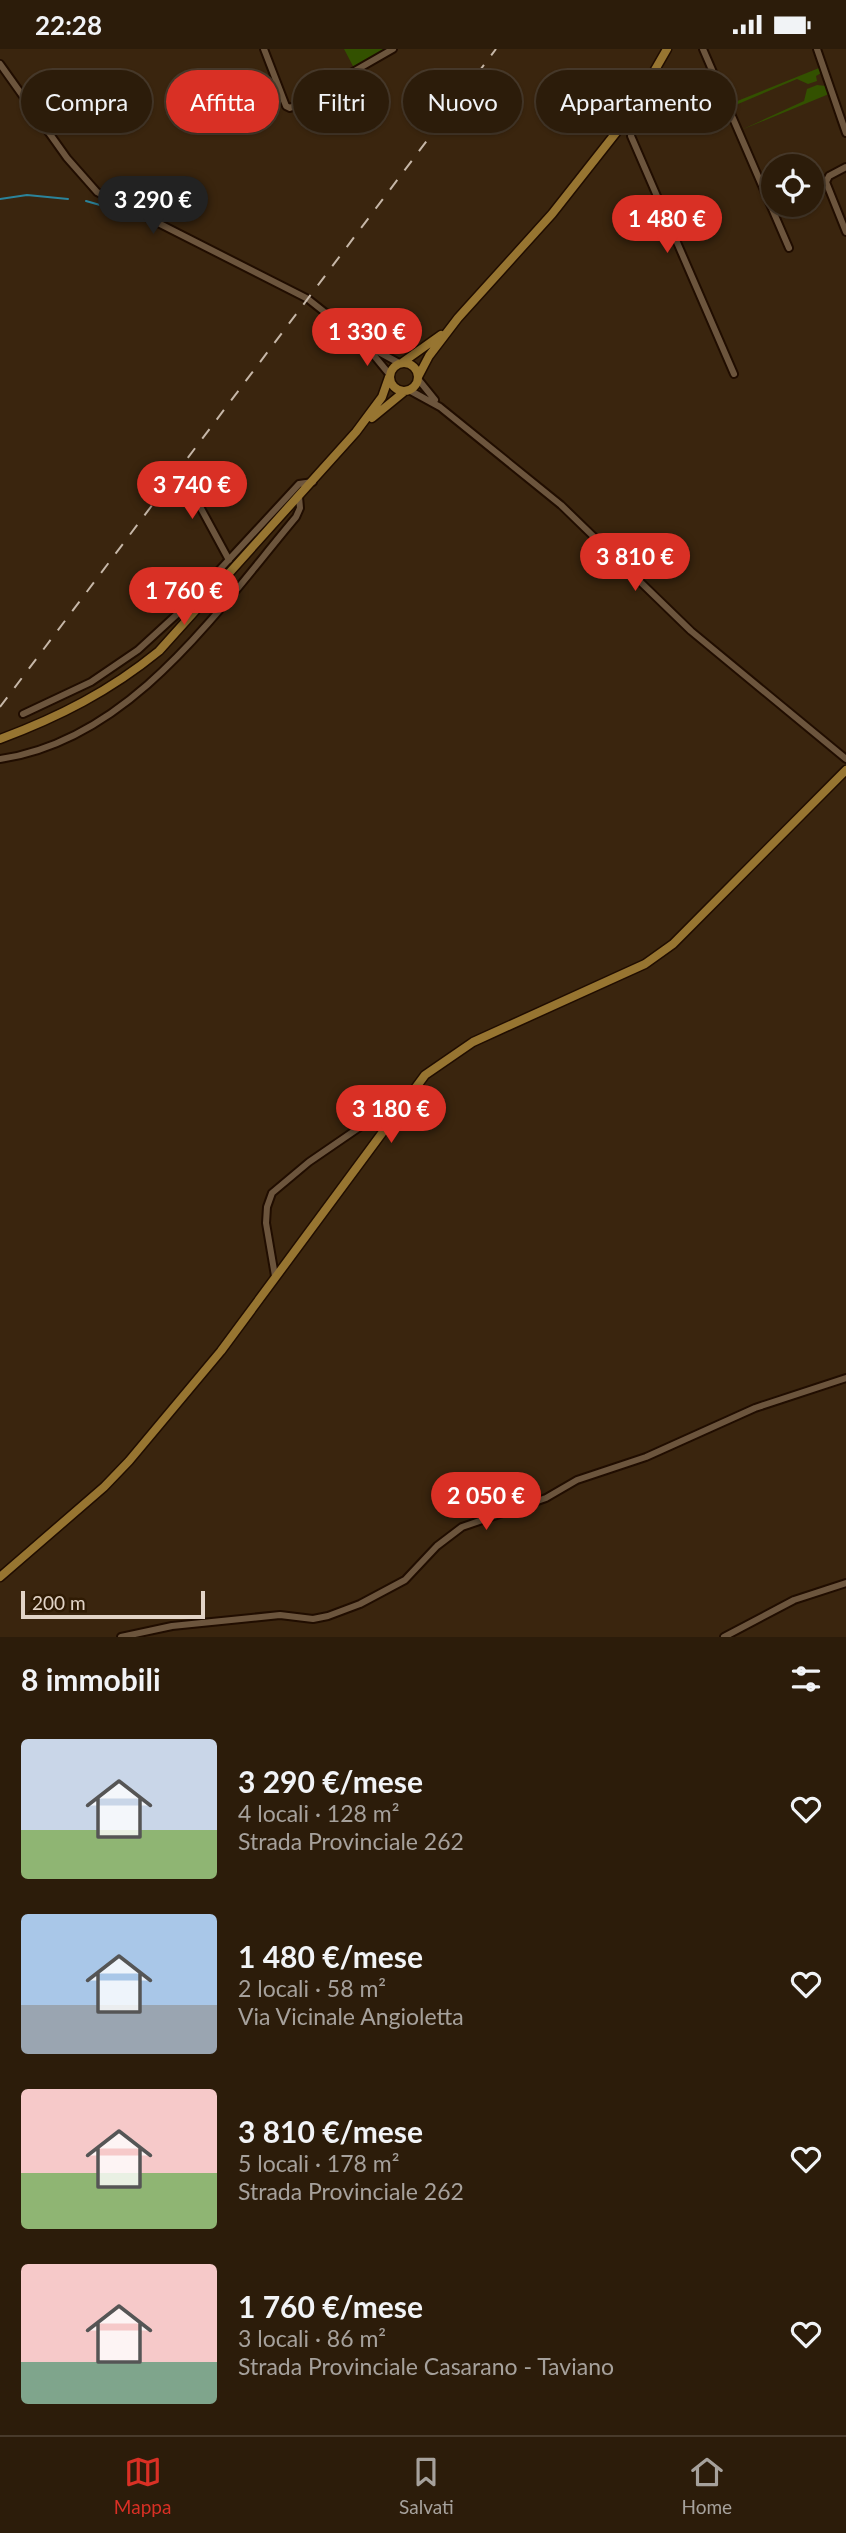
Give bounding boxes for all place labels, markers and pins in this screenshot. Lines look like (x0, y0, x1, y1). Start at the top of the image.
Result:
pin: 3 290 € (88, 177, 218, 236)
pin: 1 480 € (602, 195, 732, 255)
pin: 1 330 € (302, 309, 432, 368)
pin: 3 740 € (127, 461, 257, 521)
pin: 3 810 € (570, 533, 700, 593)
pin: 1 760 € (119, 567, 249, 627)
pin: 3 180 € (326, 1085, 456, 1145)
pin: 2 050 € (421, 1473, 551, 1532)

